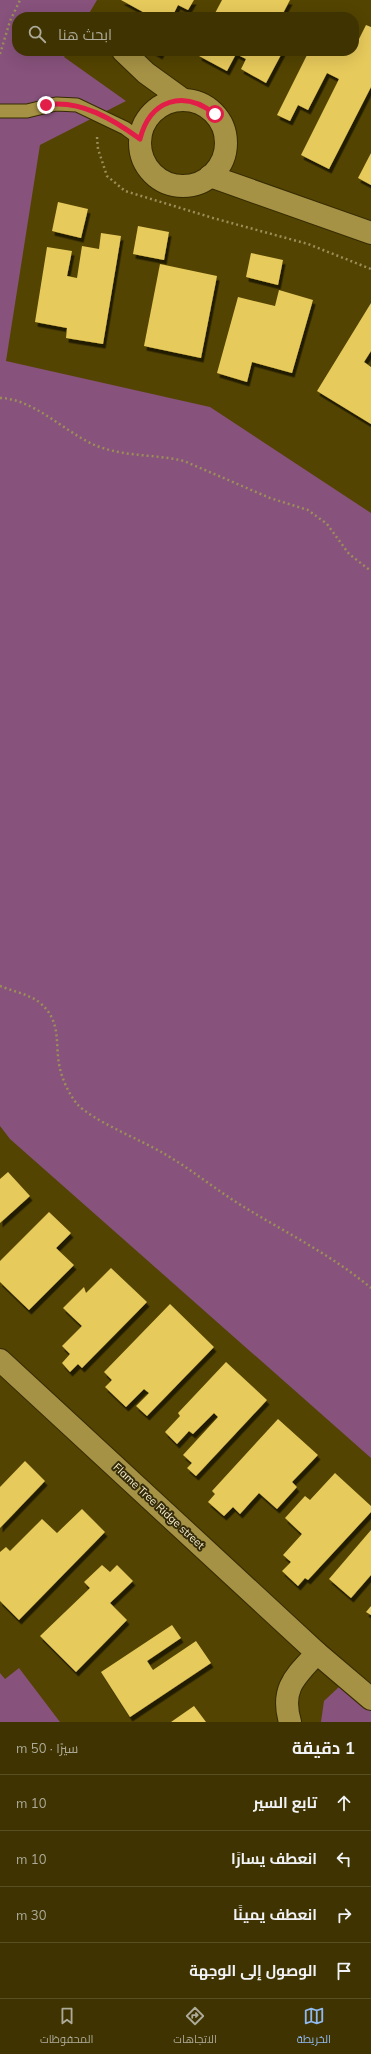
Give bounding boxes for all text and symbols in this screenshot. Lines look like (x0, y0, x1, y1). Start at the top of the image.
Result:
search box (12, 12, 359, 56)
icon: search (26, 23, 48, 45)
text: ابحث هنا (58, 25, 112, 44)
route end (37, 96, 55, 114)
route start (206, 105, 224, 123)
street label: Flame Tree Ridge street (110, 1460, 208, 1552)
text: 1 دقيقة (292, 1737, 355, 1758)
text: سيرًا · 50 m (16, 1740, 78, 1756)
icon: ahead (333, 1792, 355, 1814)
text: تابع السير (253, 1793, 317, 1812)
text: 10 m (16, 1795, 46, 1811)
icon: left (333, 1848, 355, 1870)
text: انعطف يسارًا (231, 1849, 317, 1868)
text: 10 m (16, 1851, 46, 1867)
icon: right (333, 1904, 355, 1926)
text: انعطف يمينًا (233, 1905, 317, 1924)
text: 30 m (16, 1907, 46, 1923)
icon: arrive (333, 1960, 355, 1982)
text: الوصول إلى الوجهة (189, 1961, 317, 1980)
tab: المحفوظات (40, 2005, 93, 2049)
tab: الاتجاهات (173, 2005, 217, 2049)
tab: الخريطة (297, 2005, 331, 2049)

